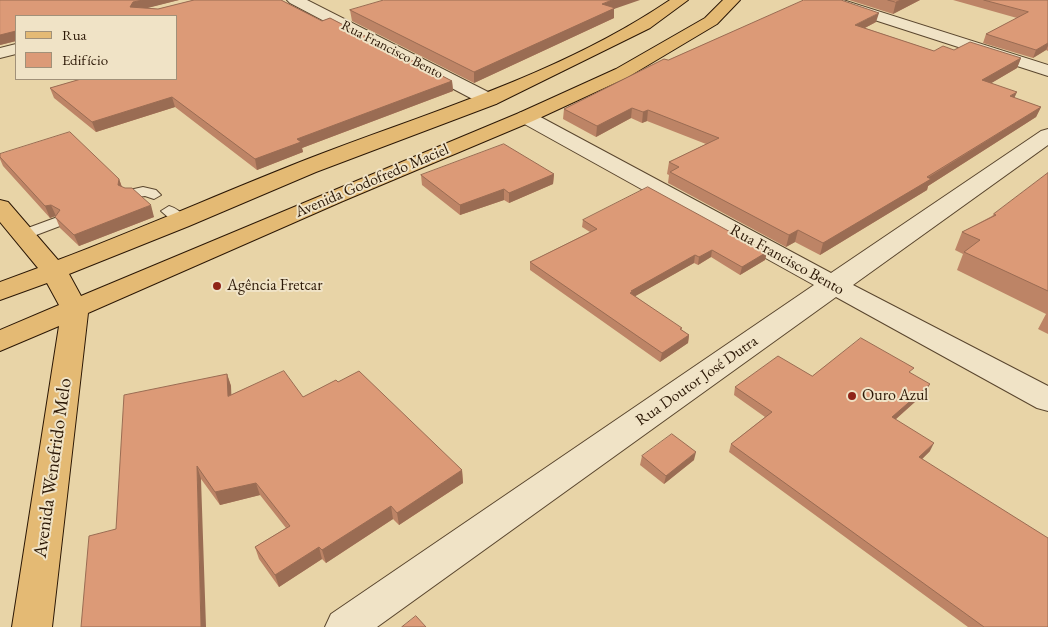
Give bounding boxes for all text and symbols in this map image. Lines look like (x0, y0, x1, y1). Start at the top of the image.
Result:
legend (15, 15, 178, 80)
street label: Rua Francisco Bento (338, 17, 446, 83)
text: Rua (62, 25, 87, 44)
text: Edifício (62, 50, 108, 69)
street label: Avenida Godofredo Maciel (292, 140, 452, 222)
street label: Rua Francisco Bento (726, 221, 848, 299)
place label: Agência Fretcar (227, 276, 323, 296)
marker: Agência Fretcar (211, 280, 223, 292)
street label: Rua Doutor José Dutra (632, 332, 762, 430)
street label: Avenida Wenefrido Melo (29, 377, 77, 559)
place label: Ouro Azul (862, 386, 928, 406)
marker: Ouro Azul (846, 390, 858, 402)

